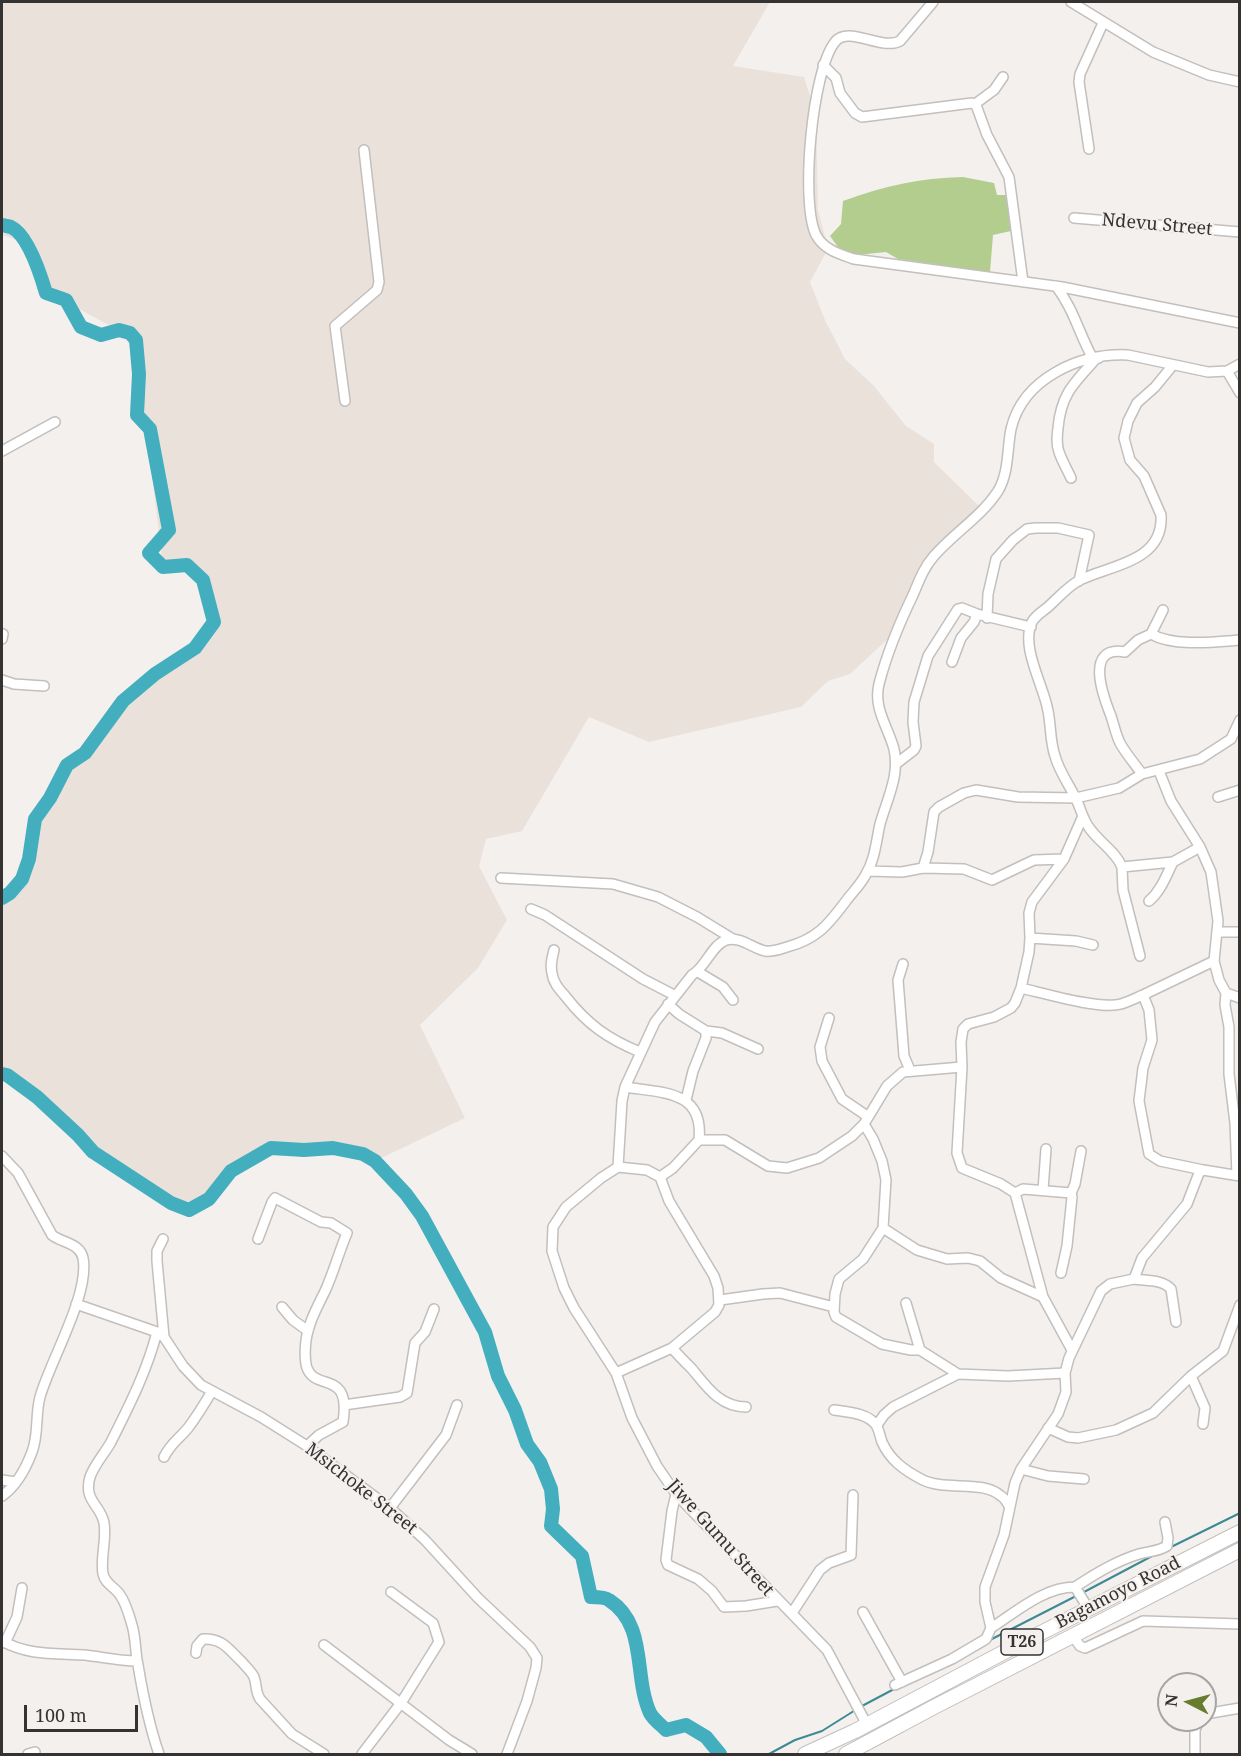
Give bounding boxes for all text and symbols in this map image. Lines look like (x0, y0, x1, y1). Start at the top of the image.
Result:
street label: Ndevu Street (1101, 209, 1213, 241)
street label: Msichoke Street (301, 1439, 421, 1539)
street label: Jiwe Gumu Street (662, 1475, 778, 1601)
street label: Bagamoyo Road (1052, 1552, 1184, 1634)
road number: T26 (1001, 1629, 1043, 1655)
north arrow (1157, 1672, 1217, 1732)
scale bar (27, 1693, 141, 1731)
text: N (1159, 1693, 1183, 1708)
text: 100 m (35, 1703, 87, 1727)

